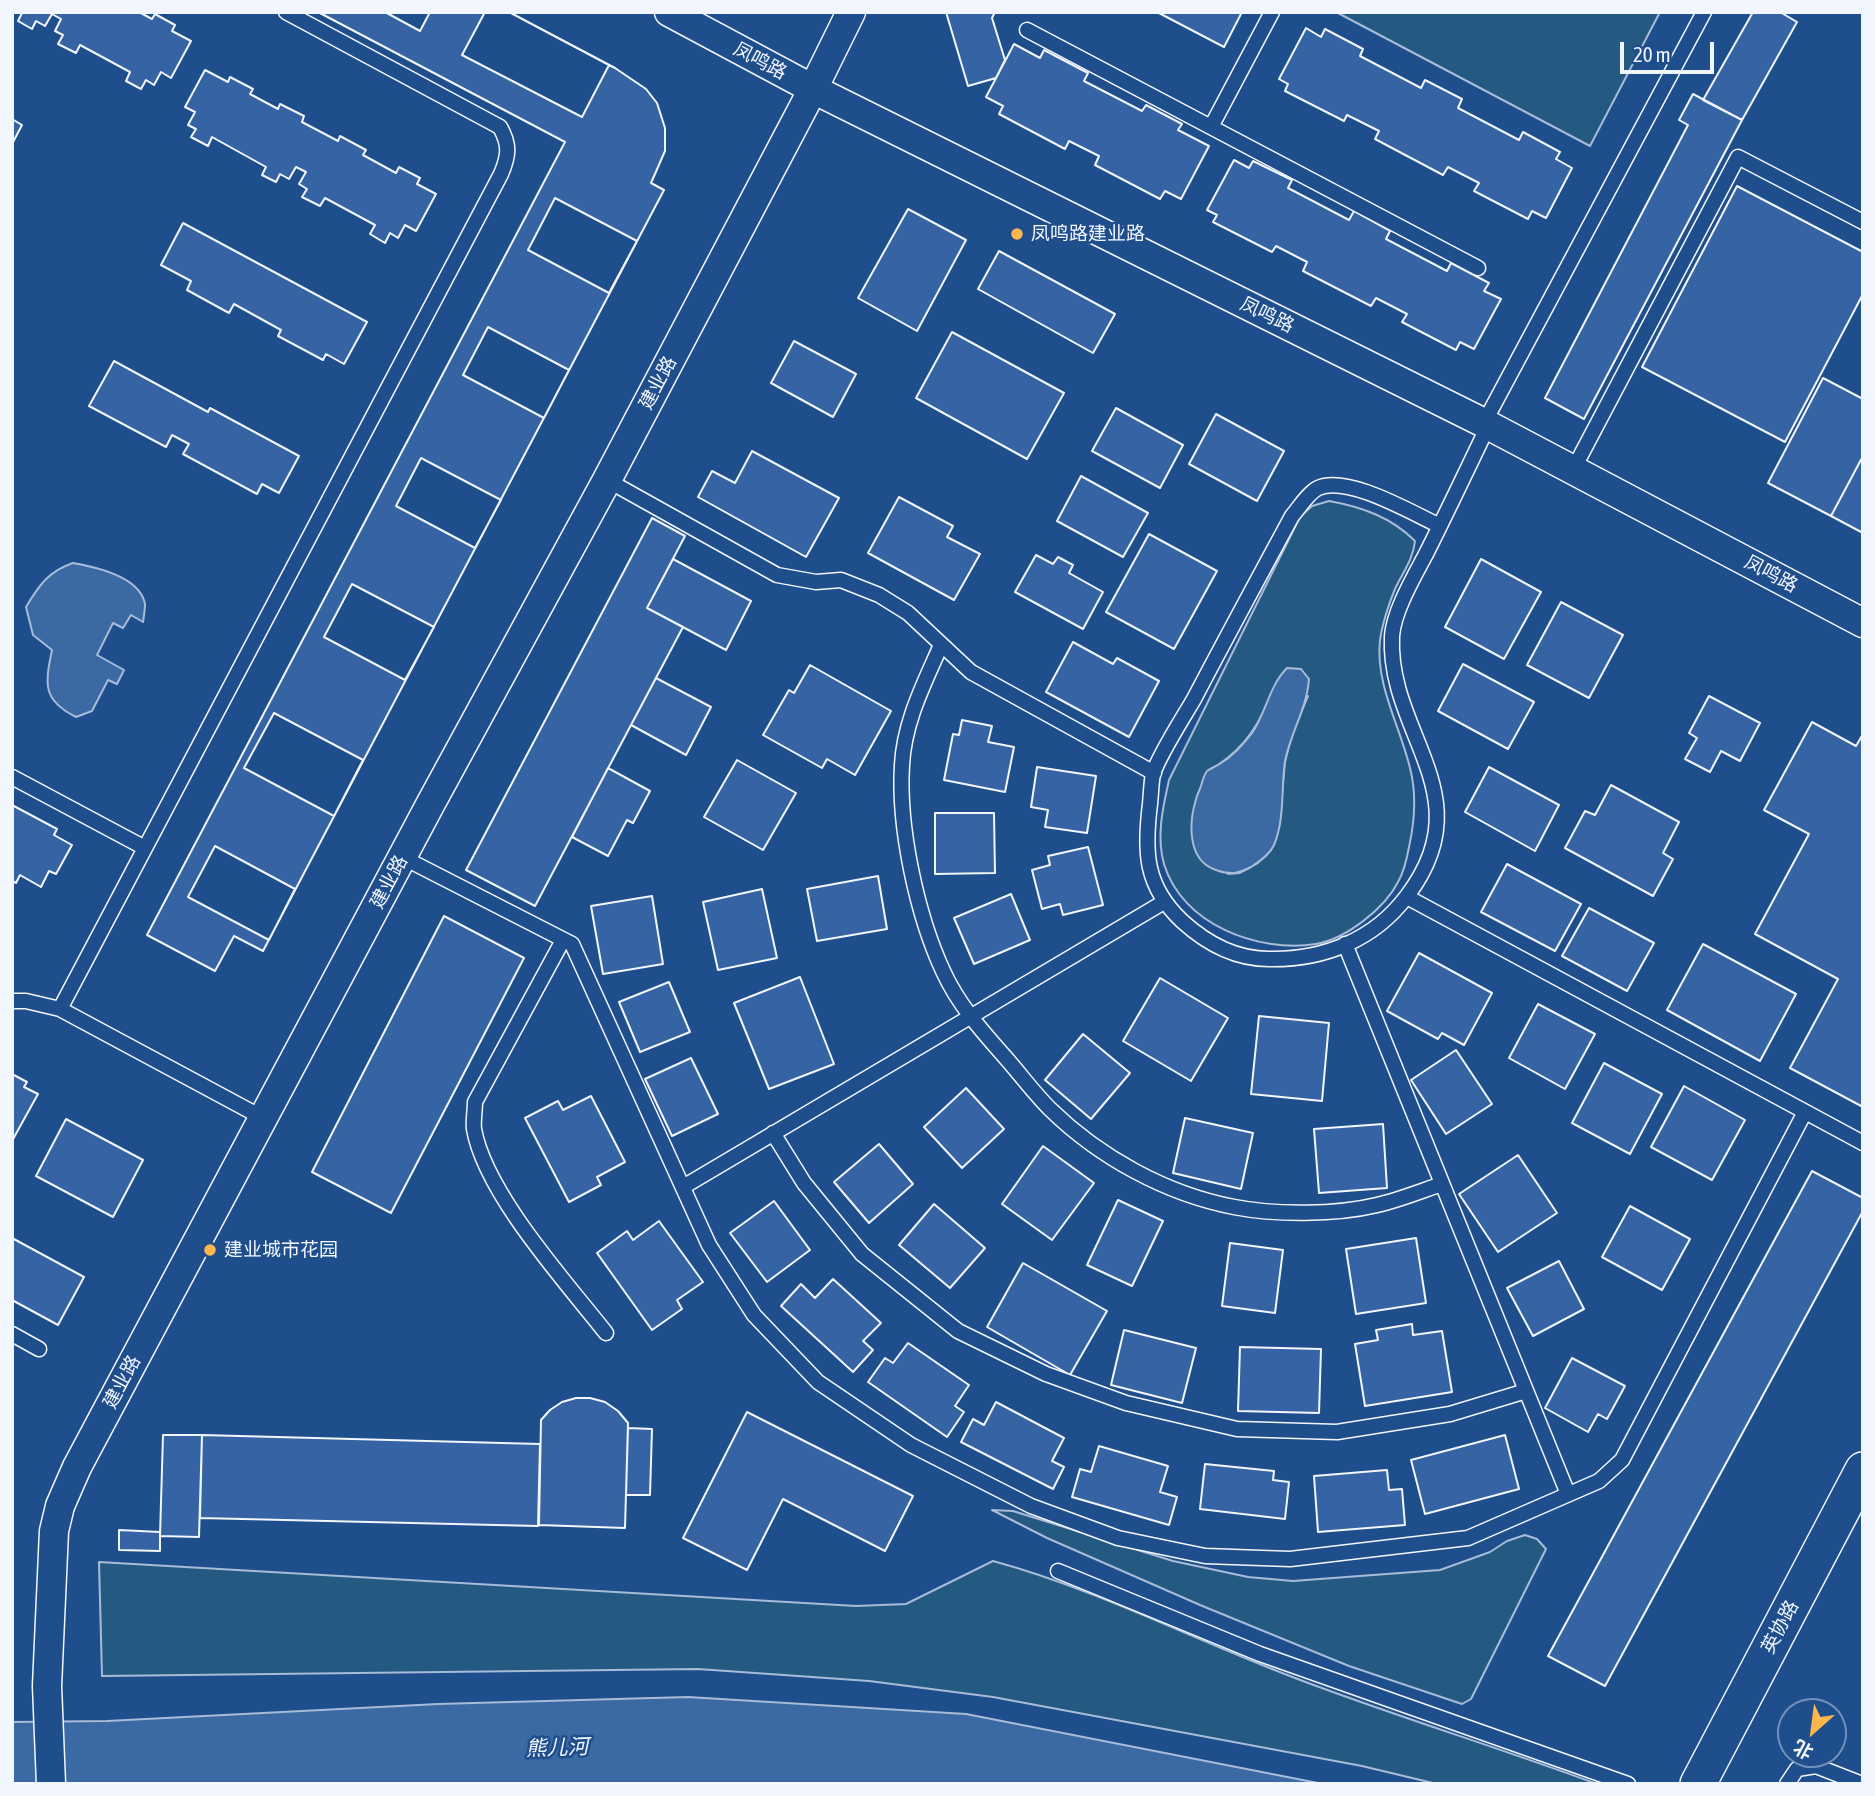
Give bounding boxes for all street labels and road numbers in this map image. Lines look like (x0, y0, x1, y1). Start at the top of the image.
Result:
street label: 凤鸣路 (729, 38, 791, 84)
street label: 凤鸣路 (1236, 292, 1298, 338)
street label: 建业路 (635, 352, 681, 414)
street label: 凤鸣路 (1740, 551, 1802, 597)
street label: 建业路 (366, 851, 412, 913)
street label: 建业路 (99, 1351, 145, 1413)
street label: 英协路 (1757, 1596, 1803, 1658)

